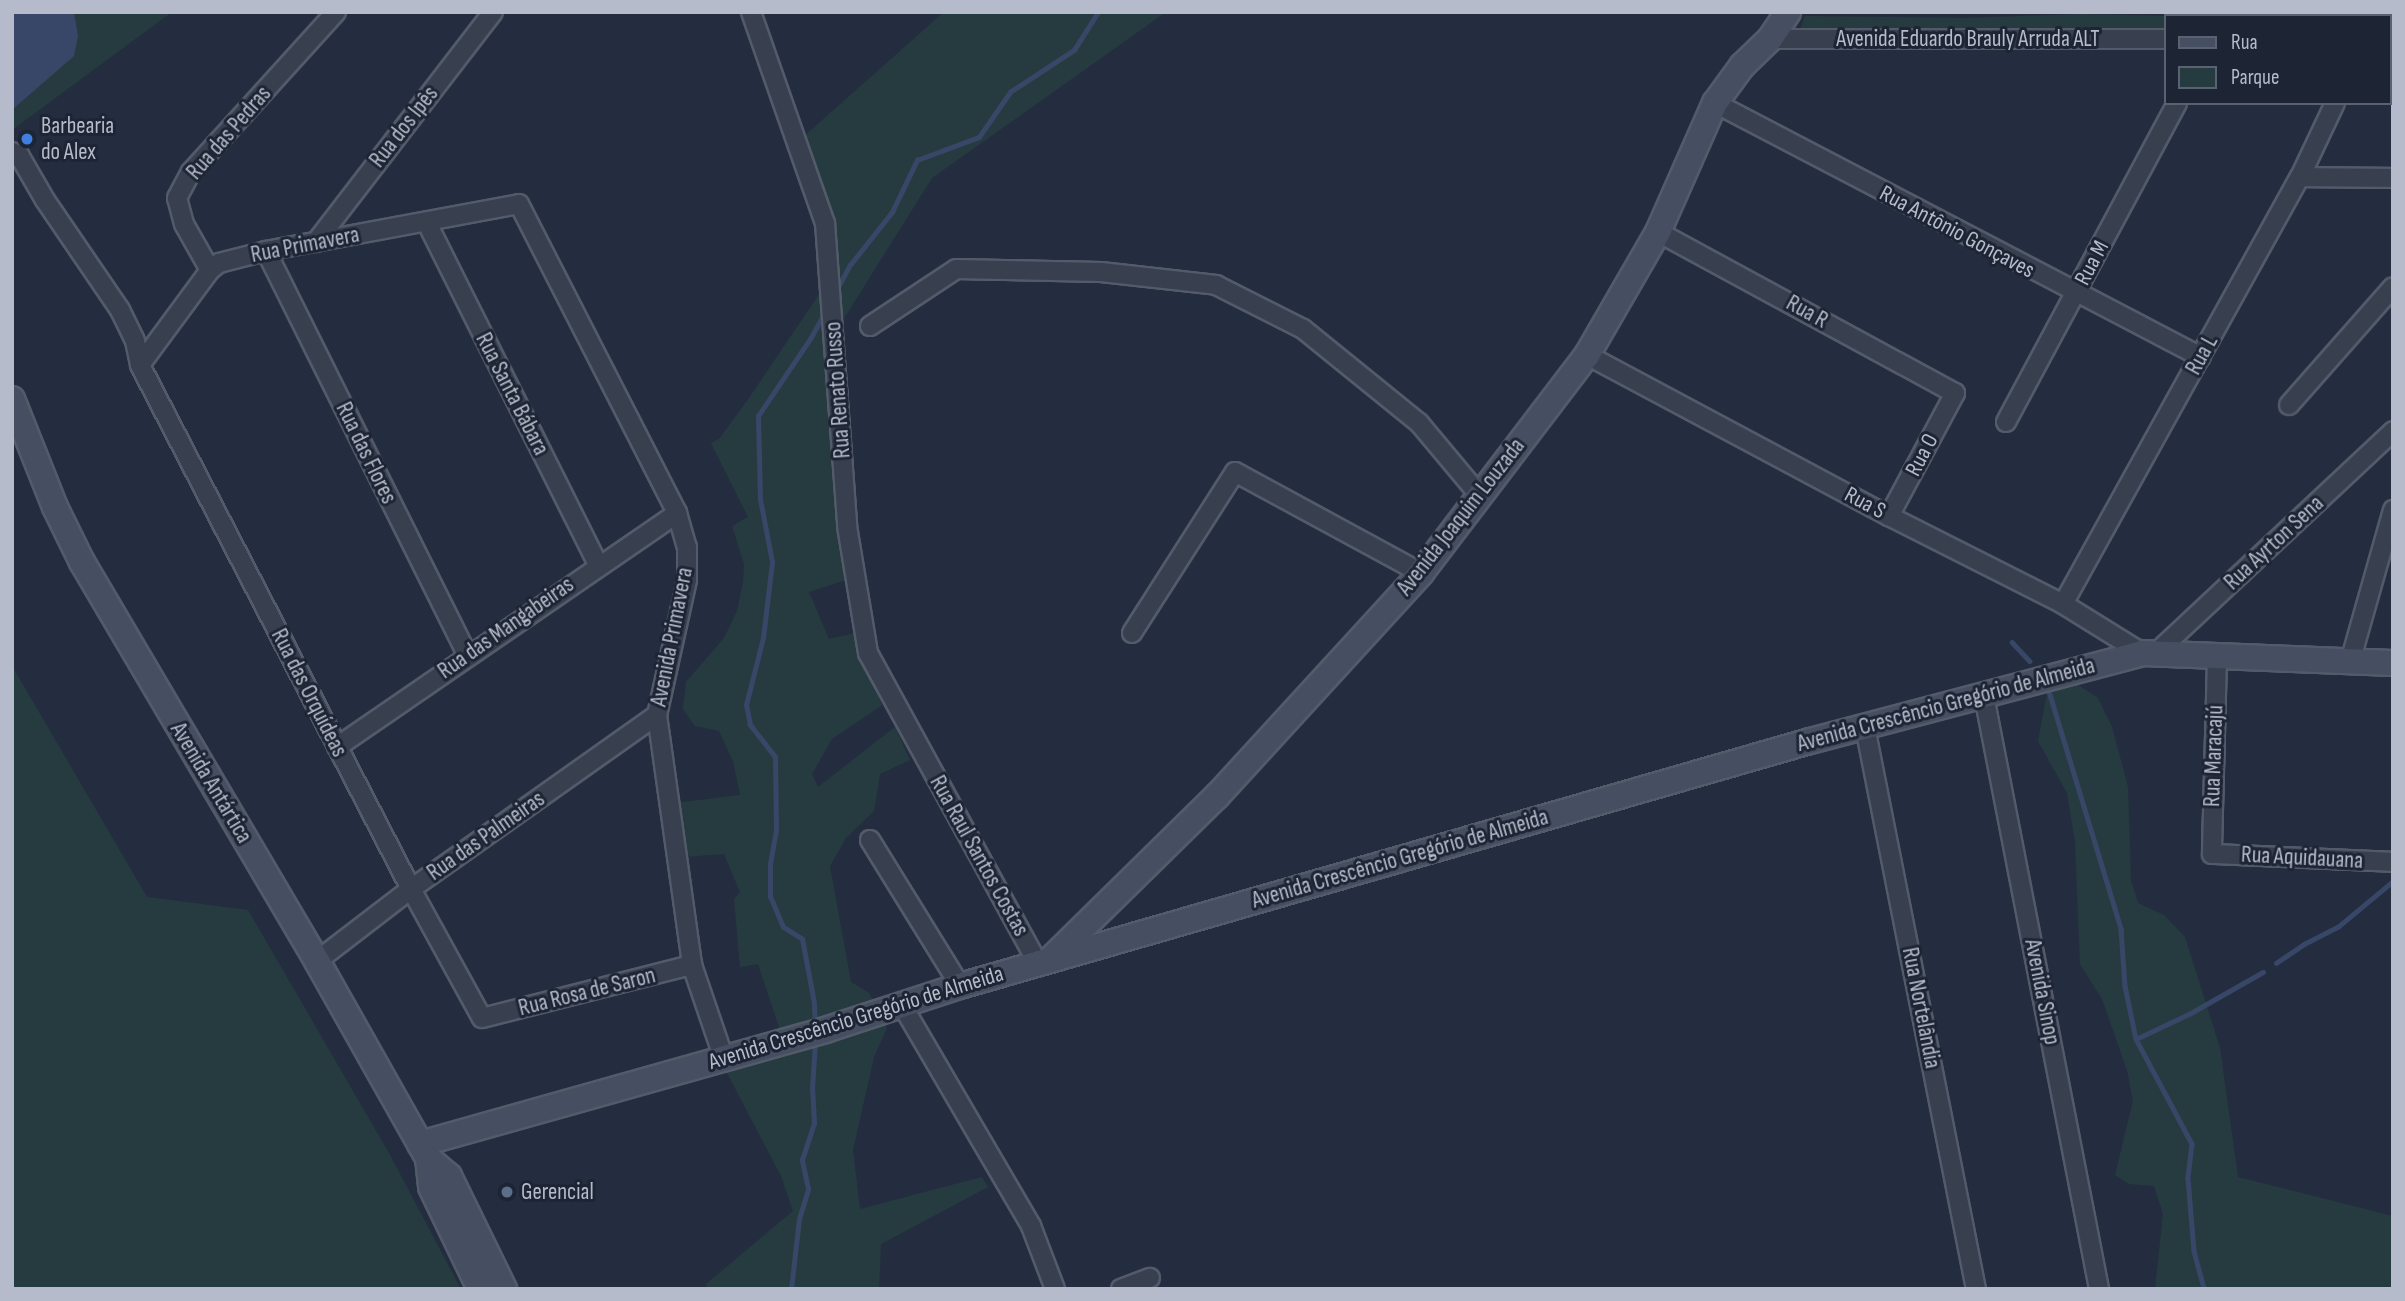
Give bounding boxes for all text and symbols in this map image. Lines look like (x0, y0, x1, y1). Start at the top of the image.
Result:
legend (2164, 14, 2391, 105)
street label: Avenida Eduardo Brauly Arruda ALT (1836, 25, 2100, 53)
text: Rua (2231, 30, 2258, 55)
text: Parque (2231, 65, 2279, 90)
street label: Rua das Pedras (181, 81, 277, 185)
street label: Rua dos Ipês (364, 81, 444, 173)
place label: Barbearia do Alex (41, 112, 114, 166)
marker: Barbearia do Alex (19, 131, 35, 147)
street label: Rua Antônio Gonçaves (1875, 180, 2039, 284)
street label: Rua Primavera (248, 221, 362, 269)
street label: Rua M (2069, 236, 2115, 290)
street label: Rua R (1781, 289, 1833, 335)
street label: Rua Renato Russo (819, 321, 857, 459)
street label: Rua Santa Bábara (469, 328, 555, 460)
street label: Rua L (2180, 330, 2224, 380)
street label: Rua das Flores (330, 398, 402, 508)
street label: Rua O (1899, 429, 1945, 481)
street label: Avenida Joaquim Louzada (1391, 433, 1531, 601)
street label: Rua S (1840, 481, 1890, 525)
street label: Rua Ayrton Sena (2219, 490, 2329, 596)
street label: Avenida Primavera (645, 565, 699, 709)
street label: Rua das Mangabeiras (433, 571, 579, 685)
street label: Rua das Orquídeas (265, 624, 353, 762)
street label: Avenida Crescêncio Gregório de Almeida (1794, 652, 2098, 758)
street label: Rua Maracajú (2198, 705, 2230, 807)
street label: Avenida Antártica (164, 718, 258, 848)
street label: Rua Raul Santos Costas (923, 771, 1035, 941)
street label: Rua das Palmeiras (422, 785, 550, 887)
street label: Avenida Crescêncio Gregório de Almeida (1249, 803, 1551, 915)
street label: Rua Aquidauana (2240, 841, 2364, 875)
street label: Avenida Sinop (2018, 937, 2066, 1047)
street label: Rua Nortelândia (1896, 945, 1946, 1071)
street label: Avenida Crescêncio Gregório de Almeida (705, 960, 1007, 1076)
street label: Rua Rosa de Saron (516, 962, 658, 1022)
place label: Gerencial (521, 1178, 594, 1206)
marker: Gerencial (499, 1184, 515, 1200)

